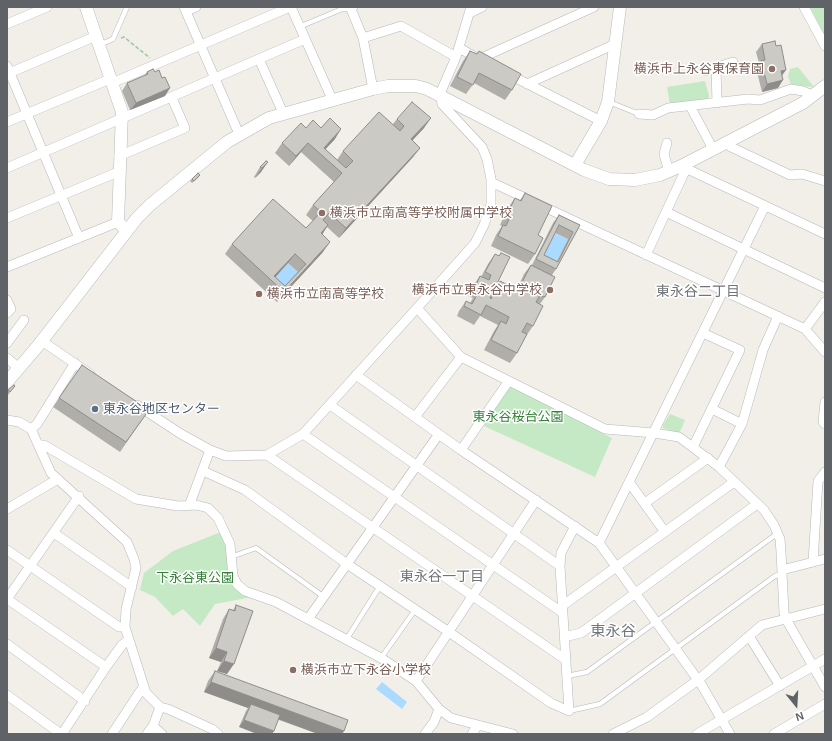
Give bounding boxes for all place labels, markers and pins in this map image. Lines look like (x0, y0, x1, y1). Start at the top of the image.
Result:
place label: 横浜市上永谷東保育園 (634, 61, 764, 77)
marker: 横浜市上永谷東保育園 (767, 64, 777, 74)
place label: 横浜市立南高等学校附属中学校 (330, 205, 512, 221)
marker: 横浜市立南高等学校附属中学校 (317, 208, 327, 218)
place label: 横浜市立東永谷中学校 (412, 282, 542, 298)
marker: 横浜市立東永谷中学校 (545, 285, 555, 295)
place label: 横浜市立南高等学校 (267, 286, 384, 302)
marker: 横浜市立南高等学校 (254, 289, 264, 299)
place label: 東永谷地区センター (103, 401, 220, 417)
marker: 東永谷地区センター (90, 404, 100, 414)
place label: 横浜市立下永谷小学校 (301, 662, 431, 678)
marker: 横浜市立下永谷小学校 (288, 665, 298, 675)

